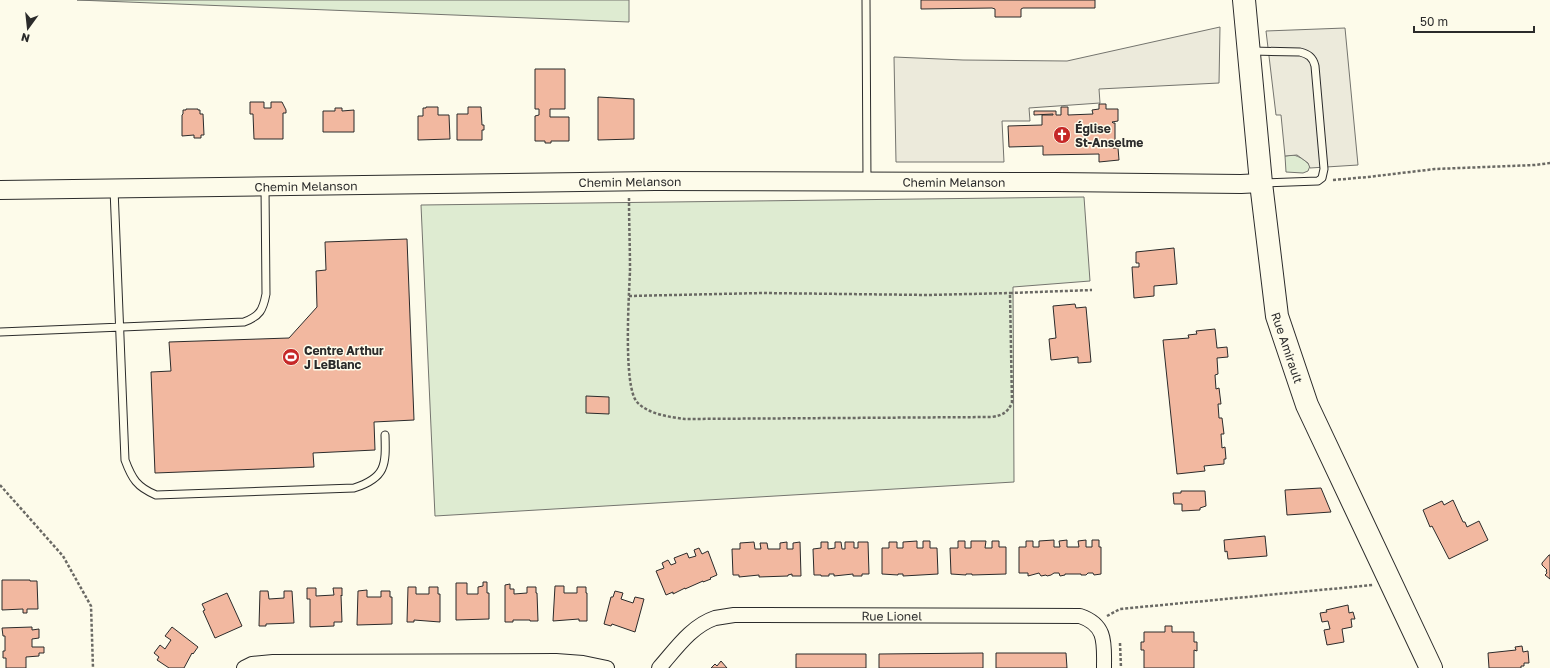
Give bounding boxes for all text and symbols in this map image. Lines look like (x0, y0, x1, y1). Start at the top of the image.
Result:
north arrow (8, 8, 48, 48)
scale bar (1414, 8, 1534, 34)
text: 50 m (1420, 14, 1448, 29)
text: N (20, 31, 31, 46)
place label: Église St-Anselme (1075, 121, 1143, 150)
church icon: Église St-Anselme (1052, 125, 1072, 145)
street label: Chemin Melanson (578, 173, 681, 190)
street label: Chemin Melanson (902, 174, 1005, 189)
street label: Chemin Melanson (254, 178, 358, 194)
street label: Rue Amirault (1269, 310, 1307, 385)
place label: Centre Arthur J LeBlanc (304, 343, 384, 372)
sports icon: Centre Arthur J LeBlanc (281, 347, 301, 367)
street label: Rue Lionel (861, 608, 922, 623)

